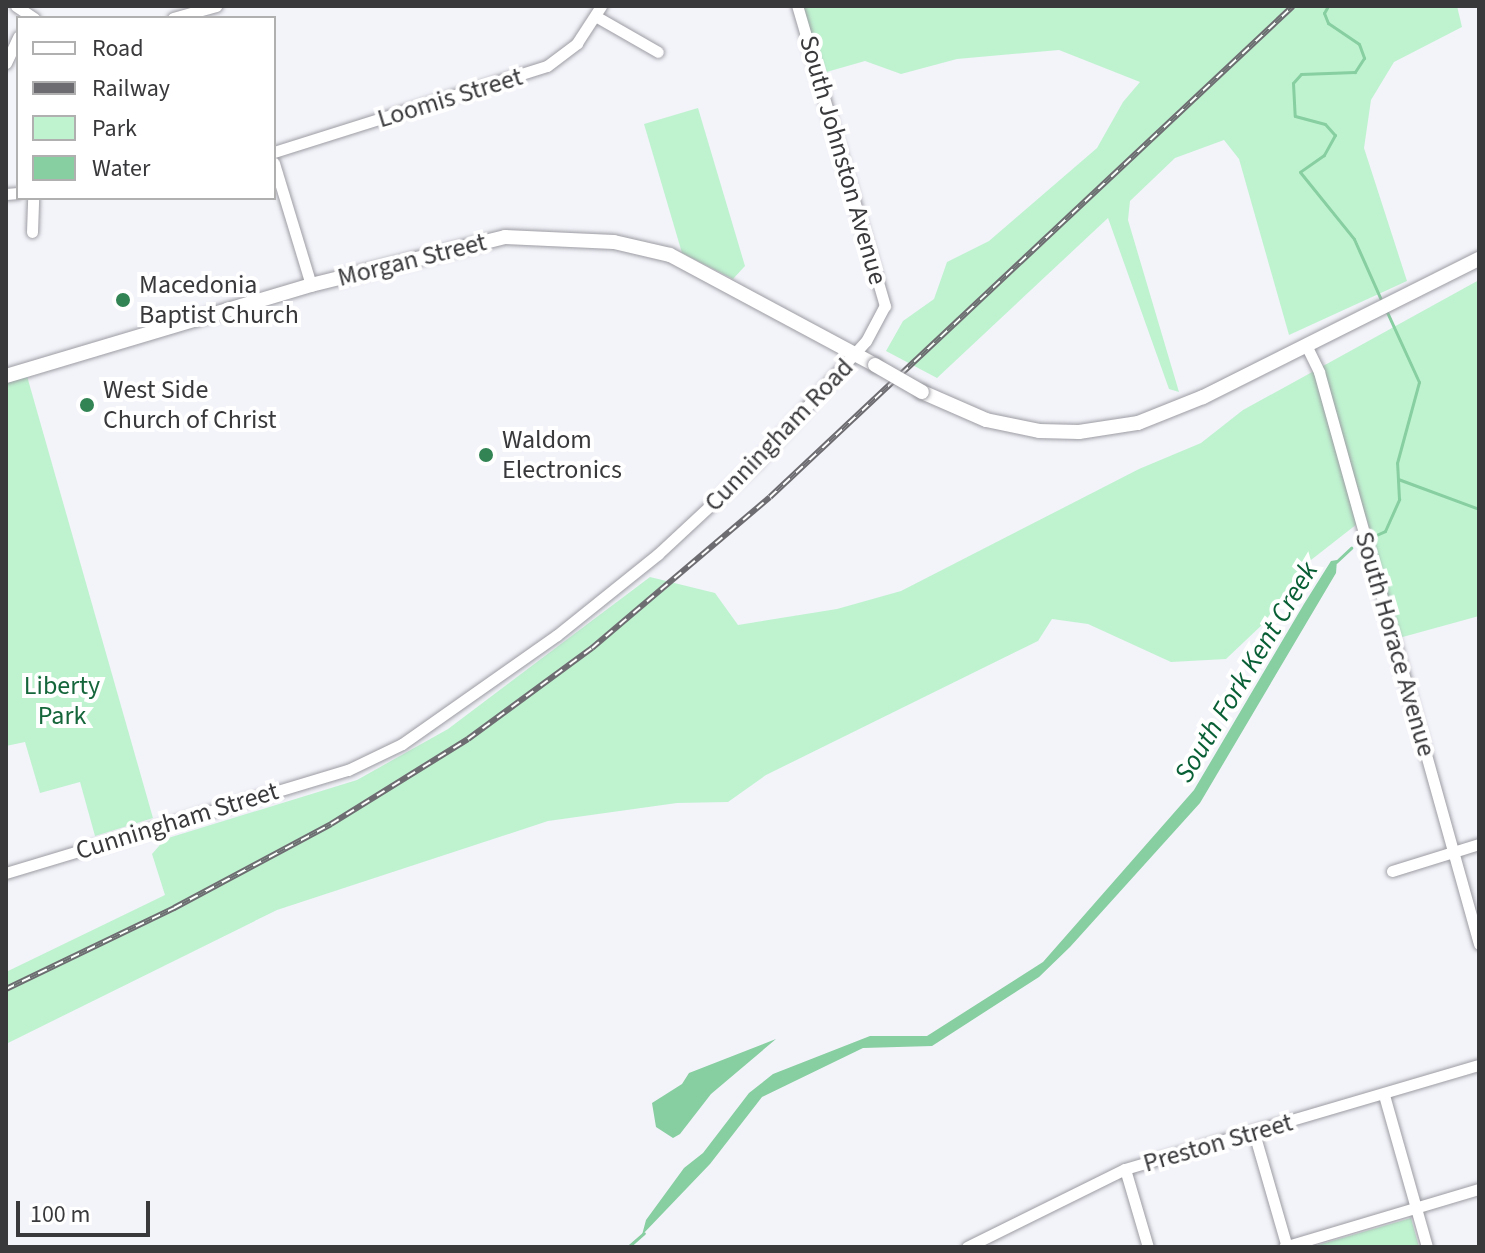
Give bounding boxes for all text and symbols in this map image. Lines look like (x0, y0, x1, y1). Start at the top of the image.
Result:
legend (16, 16, 276, 200)
text: Road (92, 31, 144, 66)
street label: South Johnston Avenue (793, 32, 893, 288)
street label: Loomis Street (374, 61, 526, 135)
text: Railway (92, 71, 170, 106)
text: Park (92, 111, 137, 146)
text: Water (92, 151, 150, 186)
street label: Morgan Street (334, 226, 490, 294)
place label: Macedonia Baptist Church (139, 269, 299, 330)
marker: Macedonia Baptist Church (114, 291, 132, 309)
street label: Cunningham Road (698, 352, 860, 518)
place label: West Side Church of Christ (103, 374, 276, 436)
marker: West Side Church of Christ (78, 396, 96, 414)
place label: Waldom Electronics (502, 424, 622, 486)
marker: Waldom Electronics (477, 446, 495, 464)
street label: South Horace Avenue (1348, 528, 1442, 760)
water label: South Fork Kent Creek (1167, 556, 1325, 788)
park label: Liberty Park (24, 670, 100, 732)
street label: Cunningham Street (72, 775, 282, 867)
street label: Preston Street (1140, 1107, 1296, 1179)
scale bar (20, 1185, 154, 1235)
text: 100 m (30, 1197, 90, 1232)

